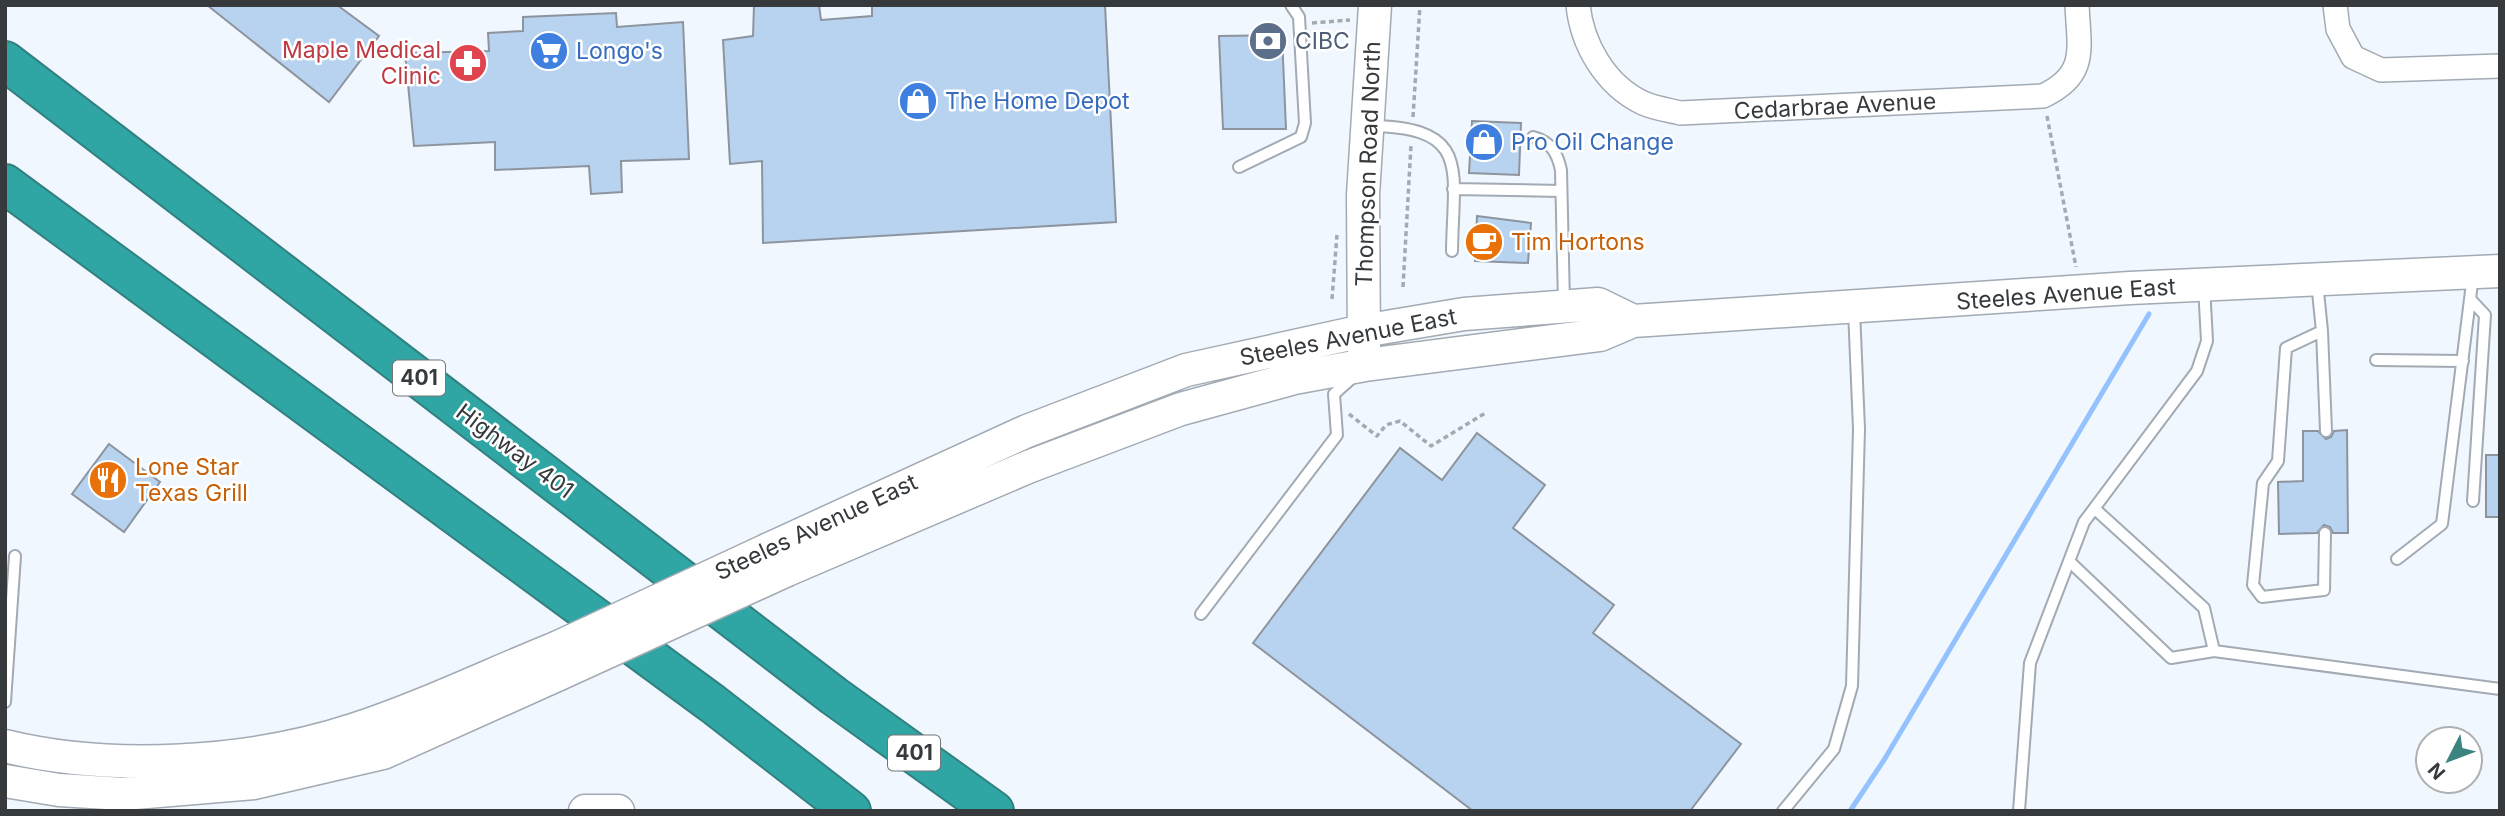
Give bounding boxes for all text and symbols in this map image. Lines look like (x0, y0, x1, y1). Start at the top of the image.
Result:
bank icon: CIBC (1247, 20, 1289, 62)
place label: CIBC (1295, 27, 1350, 55)
supermarket icon: Longo's (528, 30, 570, 72)
place label: Maple Medical Clinic (282, 36, 441, 90)
place label: Longo's (576, 37, 663, 65)
street label: Thompson Road North (1350, 41, 1386, 287)
pharmacy icon: Maple Medical Clinic (447, 42, 489, 84)
shop icon: The Home Depot (897, 80, 939, 122)
place label: The Home Depot (945, 87, 1130, 115)
street label: Cedarbrae Avenue (1733, 87, 1937, 125)
shop icon: Pro Oil Change (1463, 121, 1505, 163)
place label: Pro Oil Change (1511, 128, 1674, 156)
cafe icon: Tim Hortons (1463, 221, 1505, 263)
place label: Tim Hortons (1511, 228, 1645, 256)
street label: Steeles Avenue East (1955, 272, 2177, 316)
street label: Steeles Avenue East (1237, 302, 1459, 372)
road number: 401 (393, 360, 445, 396)
street label: Highway 401 (451, 398, 579, 504)
place label: Lone Star Texas Grill (135, 453, 248, 507)
restaurant icon: Lone Star Texas Grill (87, 459, 129, 501)
street label: Steeles Avenue East (710, 468, 922, 586)
north arrow (2414, 725, 2484, 795)
road number: 401 (888, 736, 940, 770)
text: N (2423, 758, 2450, 784)

